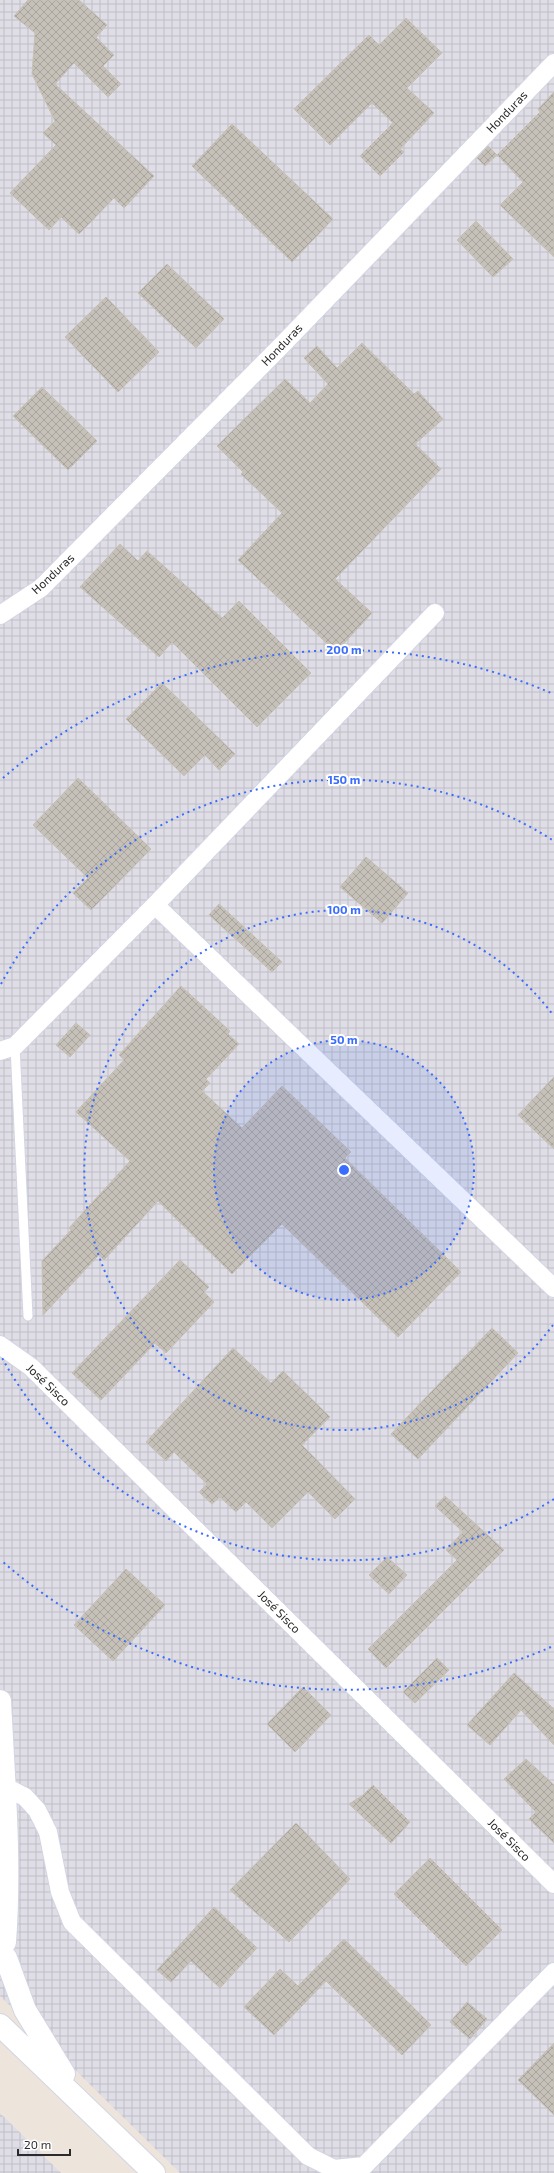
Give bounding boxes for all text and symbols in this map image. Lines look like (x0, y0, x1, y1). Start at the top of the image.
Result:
street label: Honduras (483, 87, 530, 135)
street label: Honduras (258, 320, 305, 368)
street label: Honduras (28, 550, 76, 596)
text: 200 m (326, 642, 362, 656)
text: 150 m (328, 772, 360, 786)
text: 100 m (327, 902, 361, 916)
text: 50 m (330, 1032, 358, 1046)
centre of rings (337, 1163, 351, 1177)
street label: José Sisco (24, 1360, 73, 1408)
street label: José Sisco (255, 1587, 304, 1636)
street label: José Sisco (485, 1815, 534, 1864)
scale bar (18, 2131, 70, 2157)
text: 20 m (24, 2137, 51, 2151)

